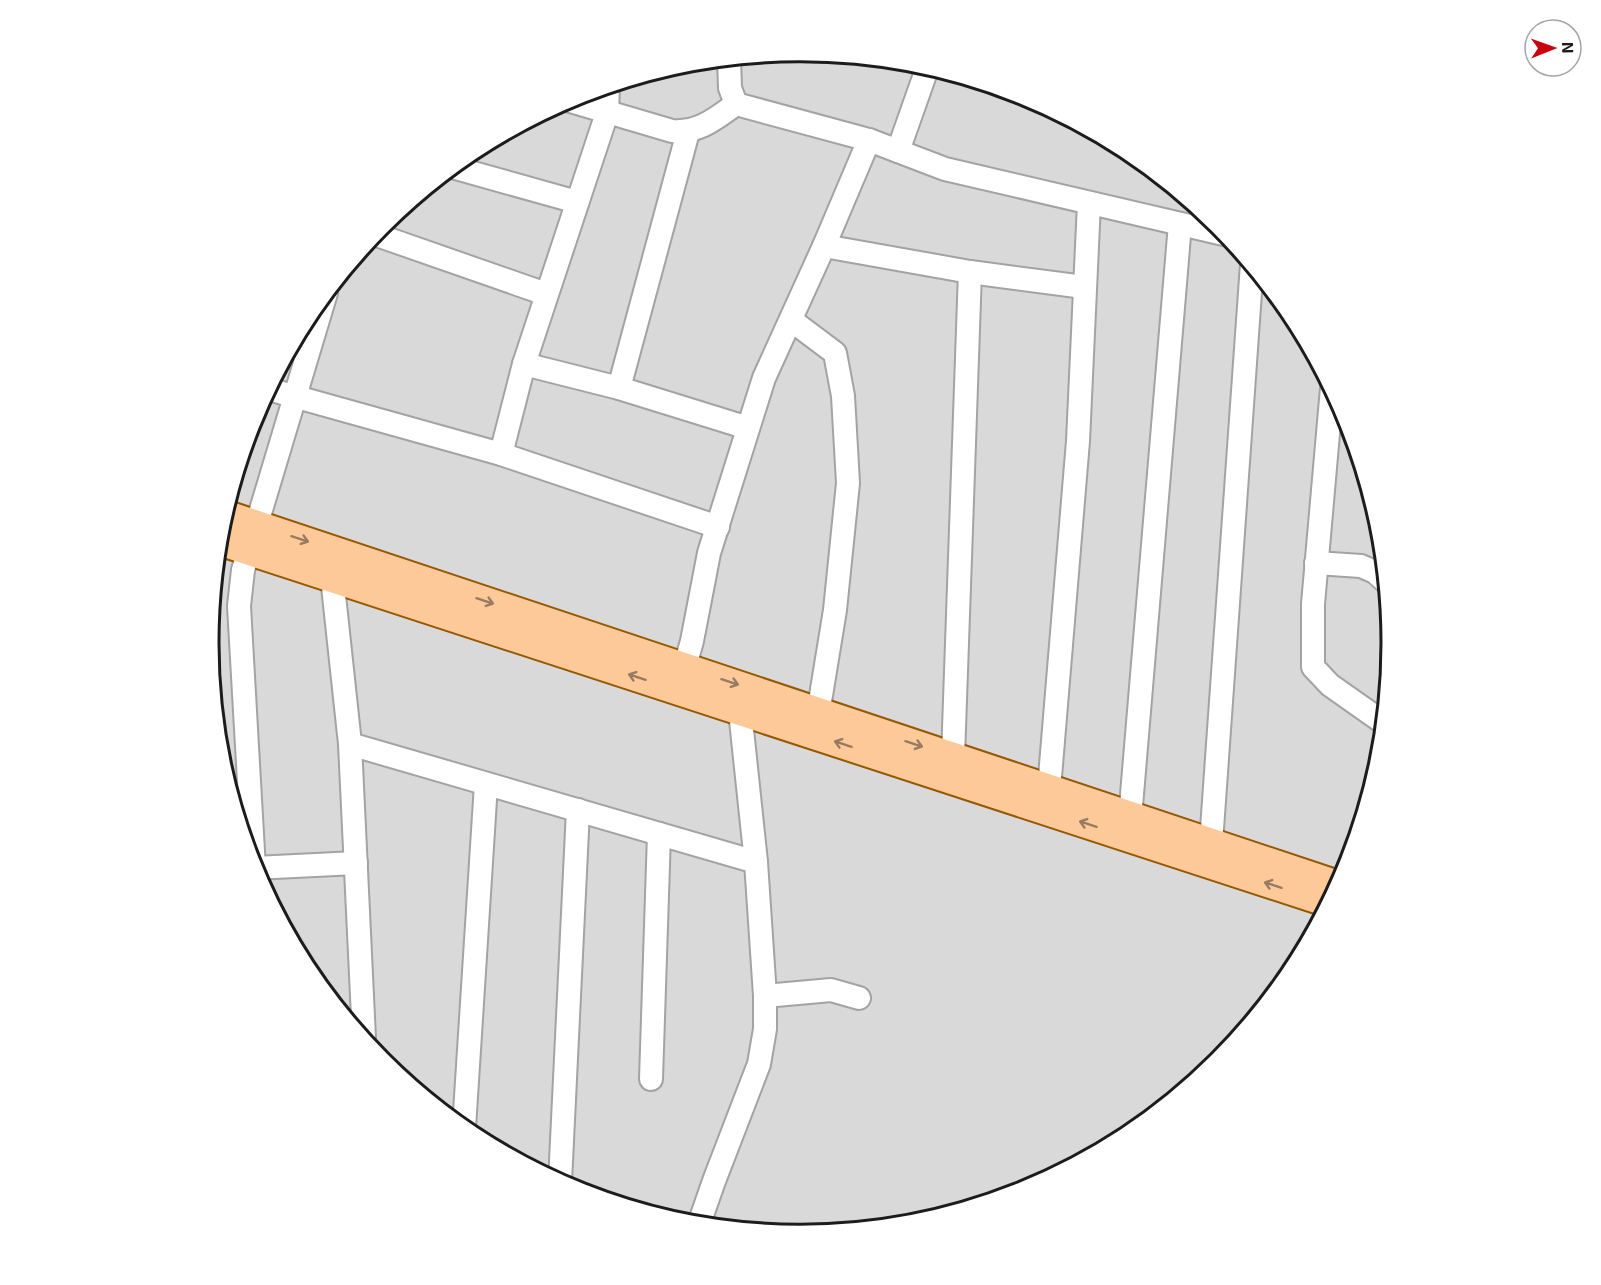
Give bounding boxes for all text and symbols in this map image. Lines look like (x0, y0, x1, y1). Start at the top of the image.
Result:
north arrow (1523, 18, 1583, 78)
text: N (1559, 42, 1578, 54)
one-way arrow (290, 534, 309, 545)
one-way arrow (475, 596, 494, 607)
one-way arrow (628, 671, 647, 682)
one-way arrow (720, 678, 738, 689)
one-way arrow (834, 738, 853, 749)
one-way arrow (905, 739, 924, 750)
one-way arrow (1079, 818, 1098, 829)
one-way arrow (1264, 878, 1283, 889)

